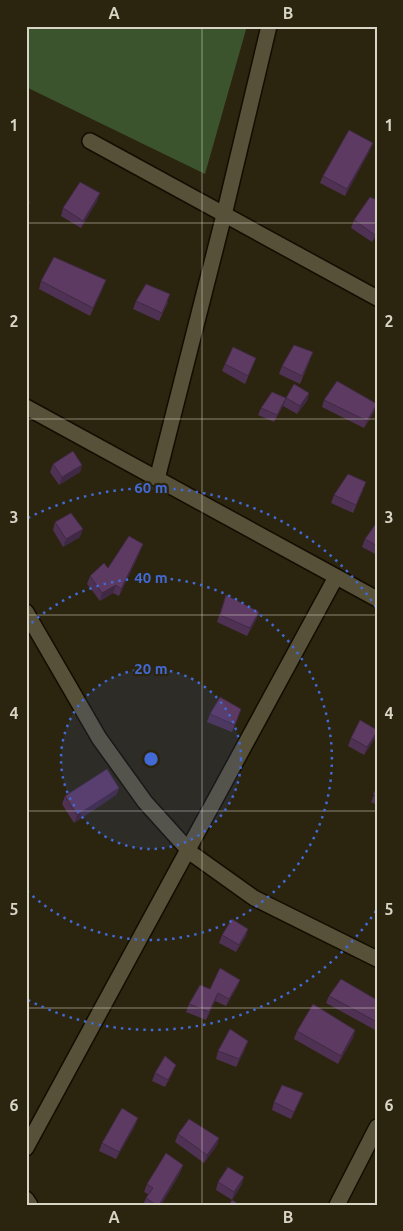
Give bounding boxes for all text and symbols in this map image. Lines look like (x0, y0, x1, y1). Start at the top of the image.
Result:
text: A (108, 4, 120, 22)
text: B (283, 4, 293, 22)
text: 1 (9, 116, 19, 134)
text: 1 (384, 116, 394, 134)
text: 2 (9, 312, 19, 330)
text: 2 (384, 312, 394, 330)
text: 60 m (134, 479, 168, 496)
text: 3 (9, 508, 19, 526)
text: 3 (384, 508, 394, 526)
text: 40 m (134, 569, 168, 586)
text: 20 m (134, 660, 168, 677)
text: 4 (9, 704, 19, 722)
text: 4 (384, 704, 394, 722)
centre of rings (142, 750, 160, 768)
text: 5 (9, 900, 19, 918)
text: 5 (384, 900, 394, 918)
text: 6 (9, 1096, 19, 1114)
text: 6 (384, 1096, 394, 1114)
text: A (108, 1208, 120, 1226)
text: B (283, 1208, 293, 1226)

